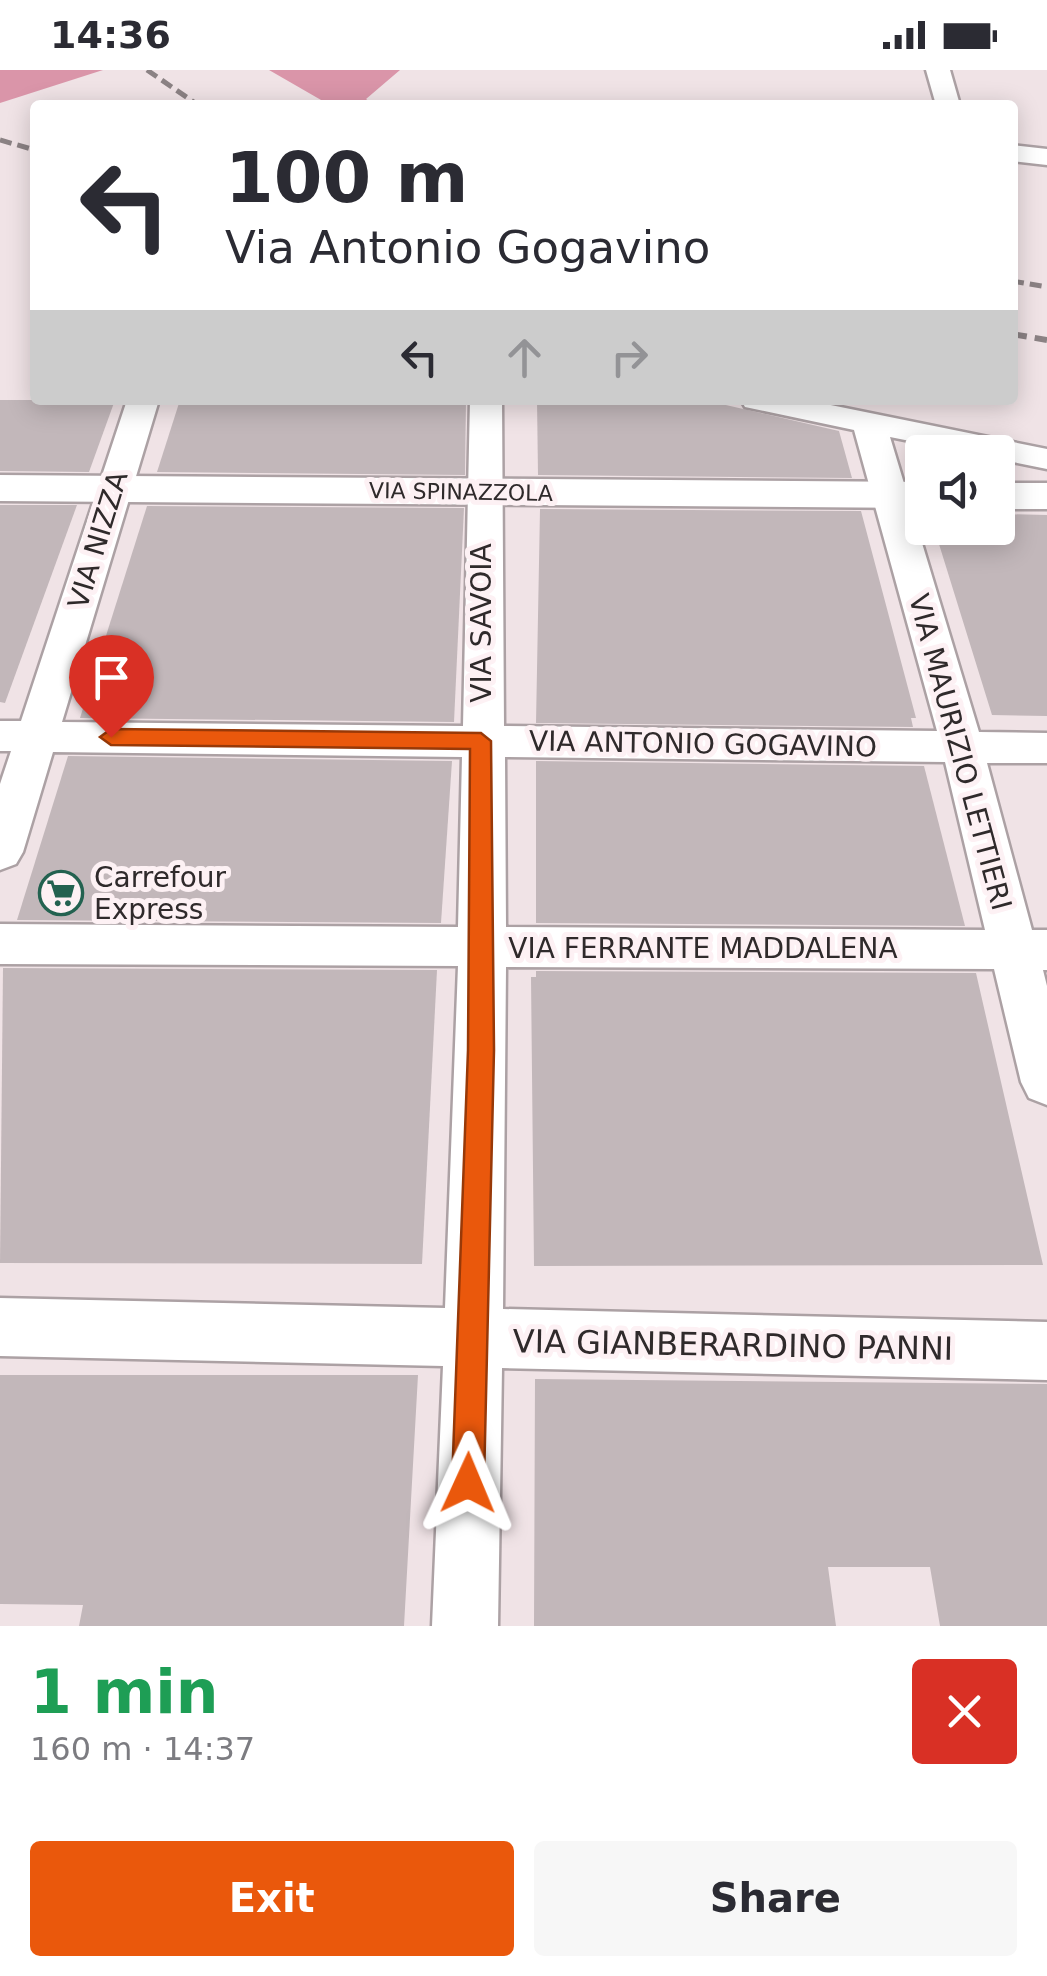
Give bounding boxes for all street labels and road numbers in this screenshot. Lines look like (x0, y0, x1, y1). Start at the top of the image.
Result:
street label: VIA NIZZA (61, 467, 135, 613)
street label: VIA SPINAZZOLA (369, 478, 553, 506)
street label: VIA SAVOIA (465, 543, 498, 703)
street label: VIA MAURIZIO LETTIERI (902, 590, 1018, 914)
street label: VIA ANTONIO GOGAVINO (529, 724, 877, 764)
street label: VIA FERRANTE MADDALENA (508, 932, 898, 965)
street label: VIA GIANBERARDINO PANNI (512, 1322, 954, 1368)

